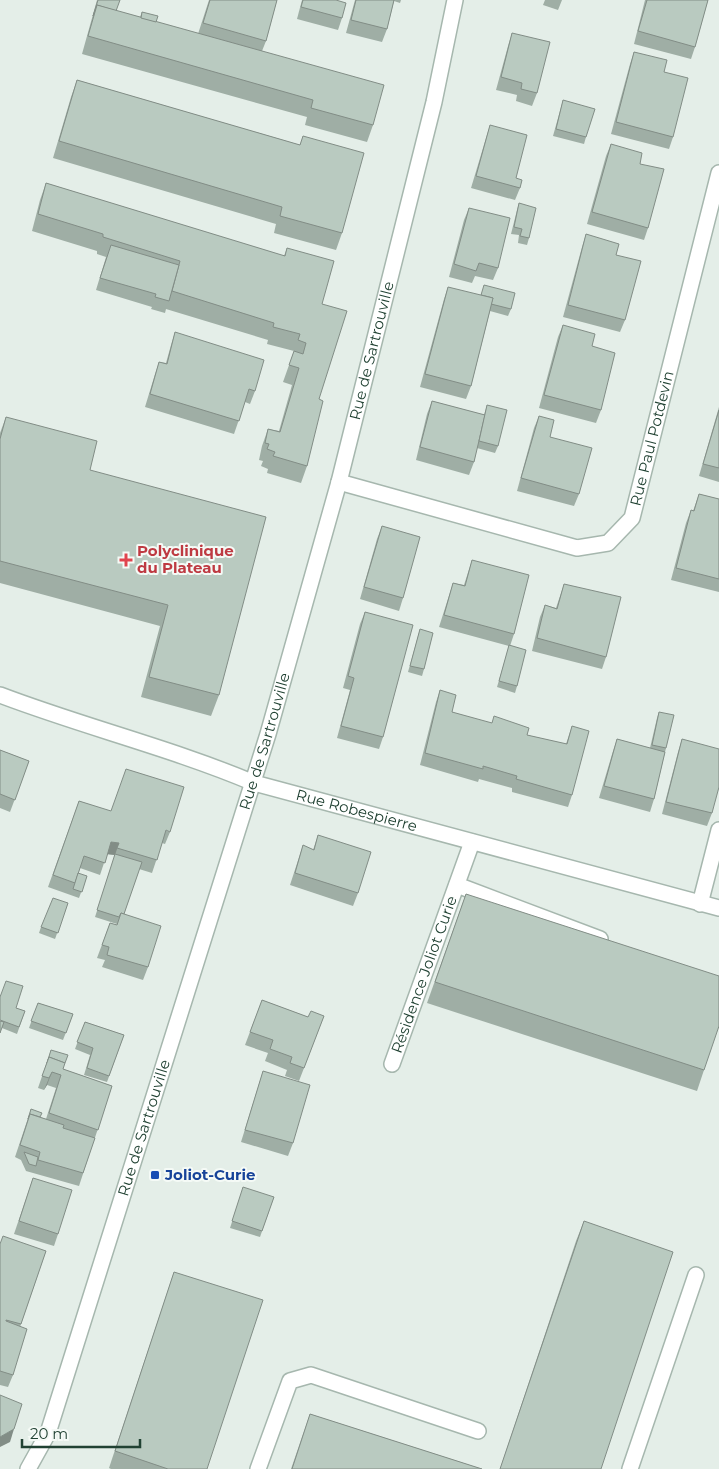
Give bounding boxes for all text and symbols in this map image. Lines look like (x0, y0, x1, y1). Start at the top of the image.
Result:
street label: Rue de Sartrouville (345, 279, 398, 422)
street label: Rue Paul Potdevin (625, 369, 678, 508)
place label: Polyclinique du Plateau (137, 541, 234, 577)
marker: Polyclinique du Plateau (119, 553, 133, 567)
street label: Rue de Sartrouville (235, 671, 294, 812)
street label: Rue Robespierre (294, 785, 419, 835)
street label: Résidence Joliot Curie (387, 893, 461, 1056)
street label: Rue de Sartrouville (113, 1057, 174, 1198)
place label: Joliot-Curie (164, 1165, 255, 1184)
marker: Joliot-Curie (149, 1169, 161, 1181)
scale bar (22, 1416, 140, 1448)
text: 20 m (30, 1424, 68, 1443)

